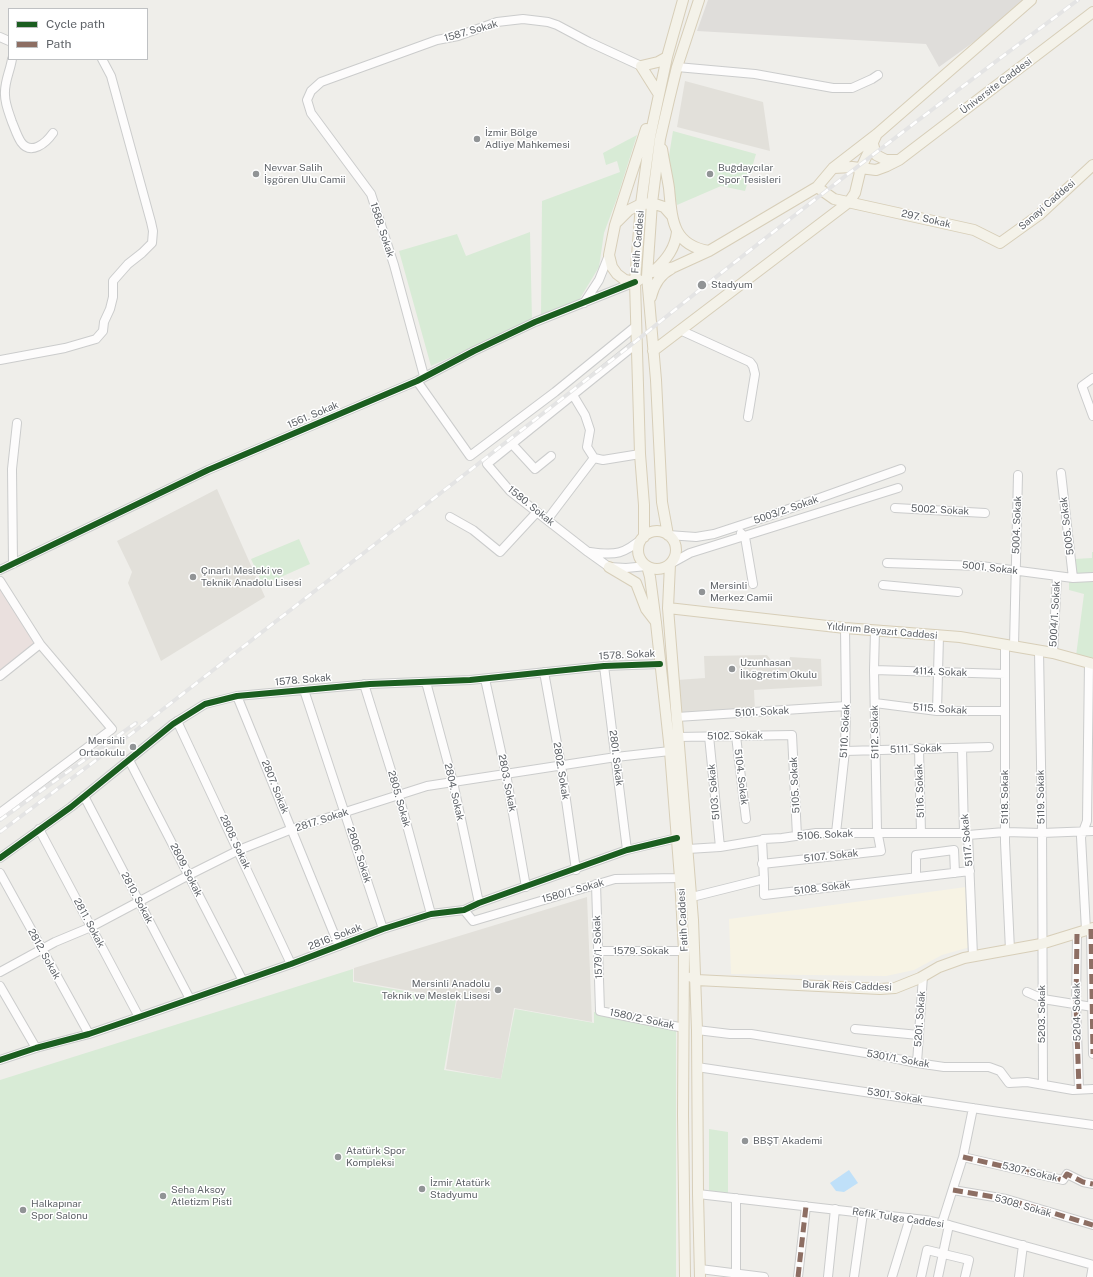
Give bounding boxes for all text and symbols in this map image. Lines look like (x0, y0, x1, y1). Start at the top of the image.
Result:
legend (8, 8, 148, 60)
text: Cycle path (46, 17, 105, 31)
street label: 1587. Sokak (443, 18, 499, 44)
text: Path (46, 37, 72, 51)
street label: Üniversite Caddesi (958, 55, 1034, 117)
place label: İzmir Bölge Adliye Mahkemesi (485, 127, 570, 150)
marker: İzmir Bölge Adliye Mahkemesi (472, 134, 482, 144)
place label: Nevvar Salih İşgören Ulu Camii (264, 162, 345, 186)
place label: Buğdaycılar Spor Tesisleri (718, 162, 781, 186)
marker: Nevvar Salih İşgören Ulu Camii (251, 169, 261, 179)
marker: Buğdaycılar Spor Tesisleri (705, 169, 715, 179)
street label: Sanayi Caddesi (1016, 177, 1078, 233)
street label: 1588. Sokak (367, 201, 397, 259)
street label: 297. Sokak (900, 207, 952, 231)
street label: Fatih Caddesi (629, 210, 647, 274)
marker: Stadyum (696, 279, 708, 291)
place label: Stadyum (711, 279, 753, 291)
street label: 1561. Sokak (286, 399, 340, 431)
street label: 1580. Sokak (505, 484, 557, 528)
street label: 5003/2. Sokak (752, 493, 820, 527)
street label: 5004. Sokak (1010, 496, 1024, 554)
street label: 5005. Sokak (1057, 496, 1077, 556)
street label: 5002. Sokak (911, 502, 969, 518)
street label: 5001. Sokak (961, 559, 1019, 577)
place label: Çınarlı Mesleki ve Teknik Anadolu Lisesi (201, 565, 301, 588)
marker: Çınarlı Mesleki ve Teknik Anadolu Lisesi (188, 572, 198, 582)
place label: Mersinli Merkez Camii (710, 580, 773, 604)
street label: 5004/1. Sokak (1047, 581, 1063, 647)
marker: Mersinli Merkez Camii (697, 587, 707, 597)
street label: Yıldırım Beyazıt Caddesi (826, 620, 938, 642)
street label: 1578. Sokak (599, 648, 655, 662)
place label: Uzunhasan İlköğretim Okulu (740, 657, 817, 680)
marker: Uzunhasan İlköğretim Okulu (727, 664, 737, 674)
street label: 4114. Sokak (913, 665, 967, 679)
street label: 1578. Sokak (274, 672, 332, 688)
street label: 5115. Sokak (912, 701, 968, 717)
street label: 5110. Sokak (838, 704, 852, 758)
street label: 5101. Sokak (735, 705, 789, 719)
street label: 5112. Sokak (869, 705, 881, 759)
street label: 2801. Sokak (607, 729, 625, 787)
street label: 5102. Sokak (707, 730, 763, 742)
place label: Mersinli Ortaokulu (79, 735, 125, 758)
street label: 2802. Sokak (551, 741, 571, 801)
marker: Mersinli Ortaokulu (128, 742, 138, 752)
street label: 5111. Sokak (890, 742, 942, 756)
street label: 5104. Sokak (732, 748, 750, 806)
street label: 2803. Sokak (496, 753, 518, 813)
street label: 5105. Sokak (788, 756, 802, 814)
street label: 2807. Sokak (259, 758, 291, 816)
street label: 2804. Sokak (442, 762, 466, 822)
street label: 5103. Sokak (706, 763, 722, 821)
street label: 5116. Sokak (913, 764, 927, 818)
street label: 2805. Sokak (385, 769, 413, 829)
street label: 5118. Sokak (999, 770, 1011, 824)
street label: 5119. Sokak (1035, 770, 1047, 824)
street label: 2817. Sokak (294, 806, 350, 834)
street label: 2808. Sokak (217, 813, 253, 871)
street label: 5117. Sokak (959, 813, 975, 867)
street label: 2806. Sokak (344, 825, 374, 885)
street label: 5106. Sokak (797, 828, 853, 842)
street label: 2809. Sokak (167, 841, 205, 899)
street label: 5107. Sokak (803, 847, 859, 865)
street label: 2810. Sokak (118, 870, 156, 926)
street label: 1580/1. Sokak (540, 876, 606, 906)
street label: 5108. Sokak (793, 879, 851, 897)
street label: Fatih Caddesi (675, 888, 691, 952)
street label: 2811. Sokak (71, 896, 107, 950)
street label: 1579/1. Sokak (591, 915, 605, 979)
street label: 2816. Sokak (307, 921, 363, 953)
street label: 2812. Sokak (25, 927, 63, 981)
street label: 1579. Sokak (613, 945, 669, 957)
place label: Mersinli Anadolu Teknik ve Meslek Lisesi (382, 978, 490, 1002)
street label: Burak Reis Caddesi (802, 978, 892, 994)
street label: 5204. Sokak (1070, 983, 1084, 1041)
marker: Mersinli Anadolu Teknik ve Meslek Lisesi (493, 985, 503, 995)
street label: 5203. Sokak (1036, 985, 1048, 1043)
street label: 5201. Sokak (912, 991, 928, 1047)
street label: 1580/2. Sokak (608, 1006, 676, 1032)
street label: 5301/1. Sokak (865, 1048, 931, 1070)
street label: 5301. Sokak (866, 1086, 924, 1106)
place label: BBŞT Akademi (753, 1135, 822, 1147)
marker: BBŞT Akademi (740, 1136, 750, 1146)
place label: Atatürk Spor Kompleksi (346, 1145, 406, 1168)
marker: Atatürk Spor Kompleksi (333, 1152, 343, 1162)
street label: 5307. Sokak (1001, 1160, 1059, 1184)
place label: İzmir Atatürk Stadyumu (430, 1177, 490, 1200)
place label: Seha Aksoy Atletizm Pisti (171, 1184, 232, 1208)
marker: İzmir Atatürk Stadyumu (417, 1184, 427, 1194)
marker: Seha Aksoy Atletizm Pisti (158, 1191, 168, 1201)
street label: 5308. Sokak (993, 1192, 1053, 1220)
place label: Halkapınar Spor Salonu (31, 1198, 88, 1222)
marker: Halkapınar Spor Salonu (18, 1205, 28, 1215)
street label: Refik Tulga Caddesi (851, 1206, 945, 1230)

